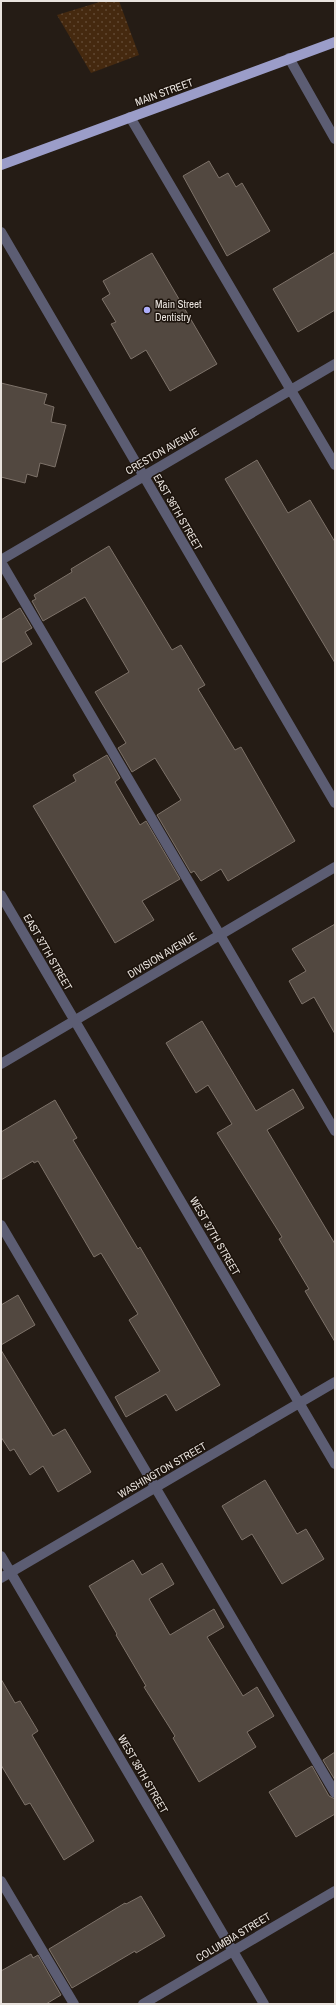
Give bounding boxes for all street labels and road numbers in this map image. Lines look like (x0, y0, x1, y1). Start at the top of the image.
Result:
street label: MAIN STREET (133, 75, 195, 109)
street label: CRESTON AVENUE (123, 424, 201, 478)
street label: EAST 36TH STREET (150, 471, 206, 553)
street label: EAST 37TH STREET (20, 911, 76, 993)
street label: DIVISION AVENUE (125, 929, 199, 981)
street label: WEST 37TH STREET (187, 1194, 243, 1278)
street label: WASHINGTON STREET (115, 1439, 209, 1501)
street label: WEST 38TH STREET (115, 1732, 171, 1816)
street label: COLUMBIA STREET (193, 1909, 273, 1965)

